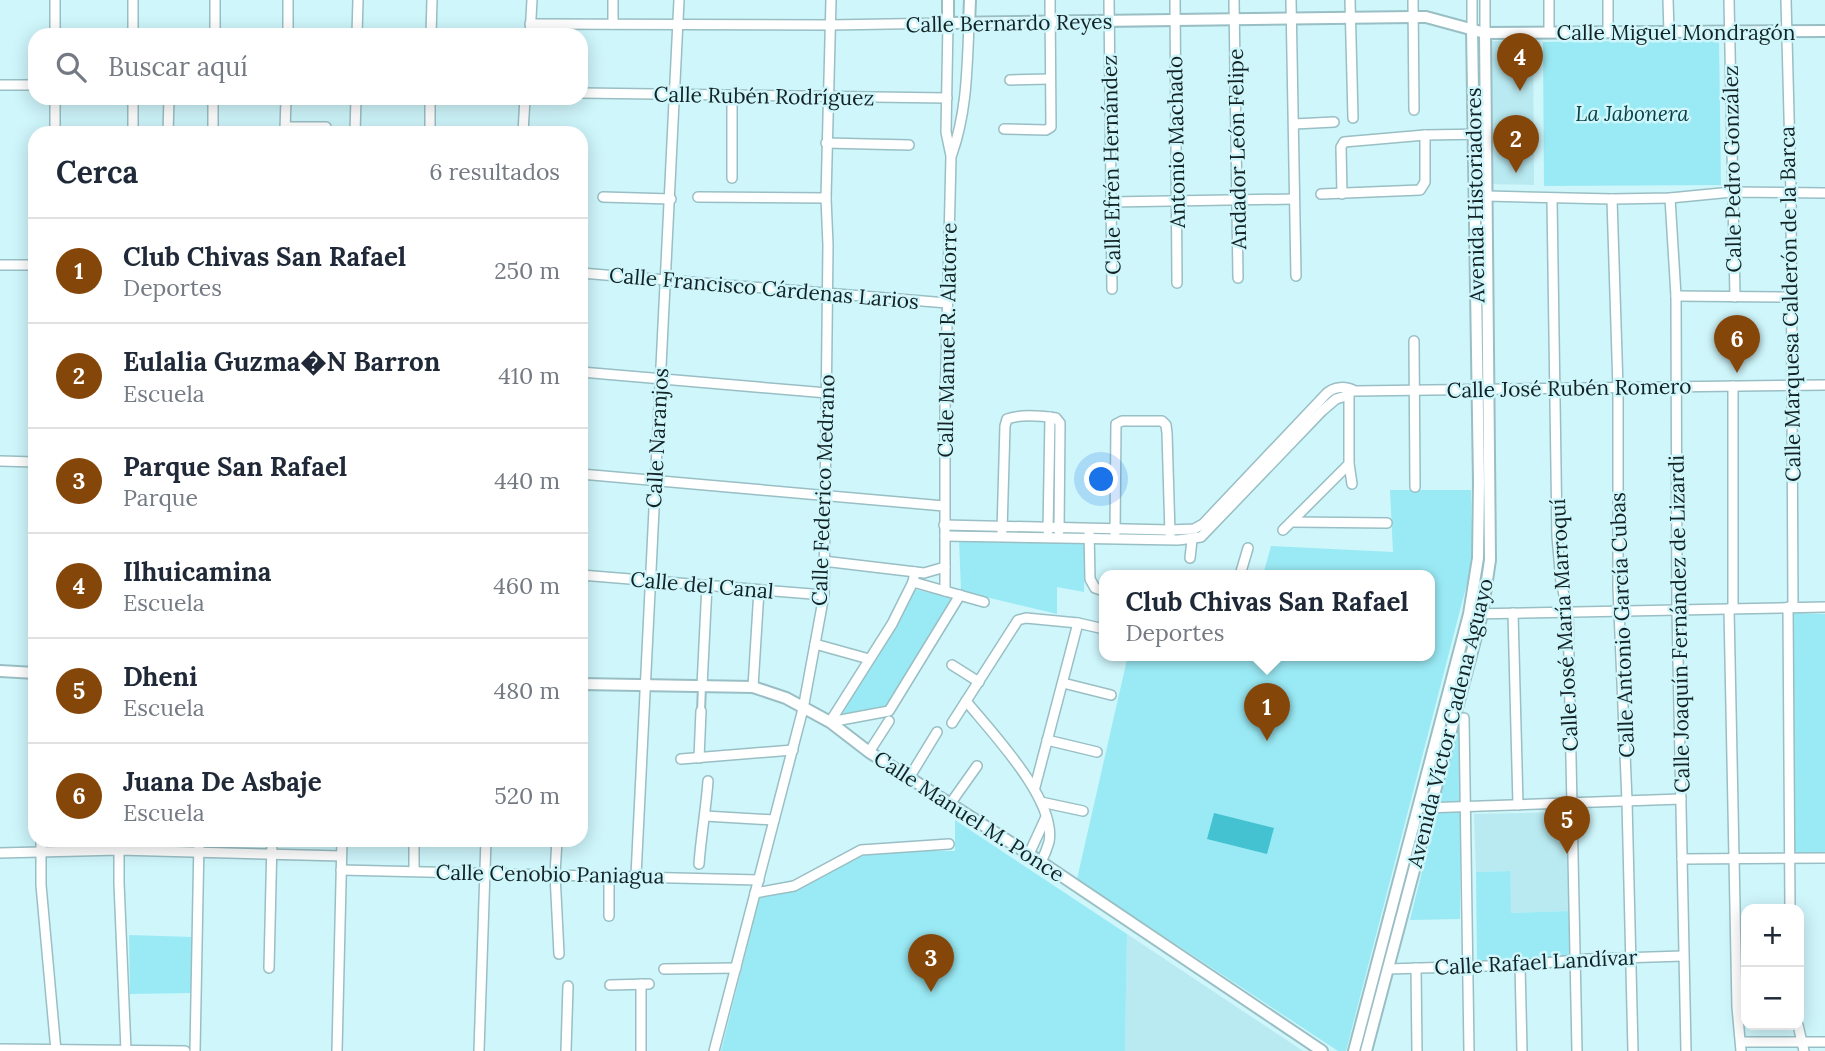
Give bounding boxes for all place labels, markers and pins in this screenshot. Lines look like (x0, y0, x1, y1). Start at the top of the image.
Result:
pin: 4 (1497, 33, 1543, 91)
pin: 2 (1493, 115, 1539, 173)
pin: 6 (1714, 315, 1760, 373)
pin: 1 (1244, 683, 1290, 741)
pin: 5 (1544, 796, 1590, 854)
pin: 3 (908, 934, 954, 992)

